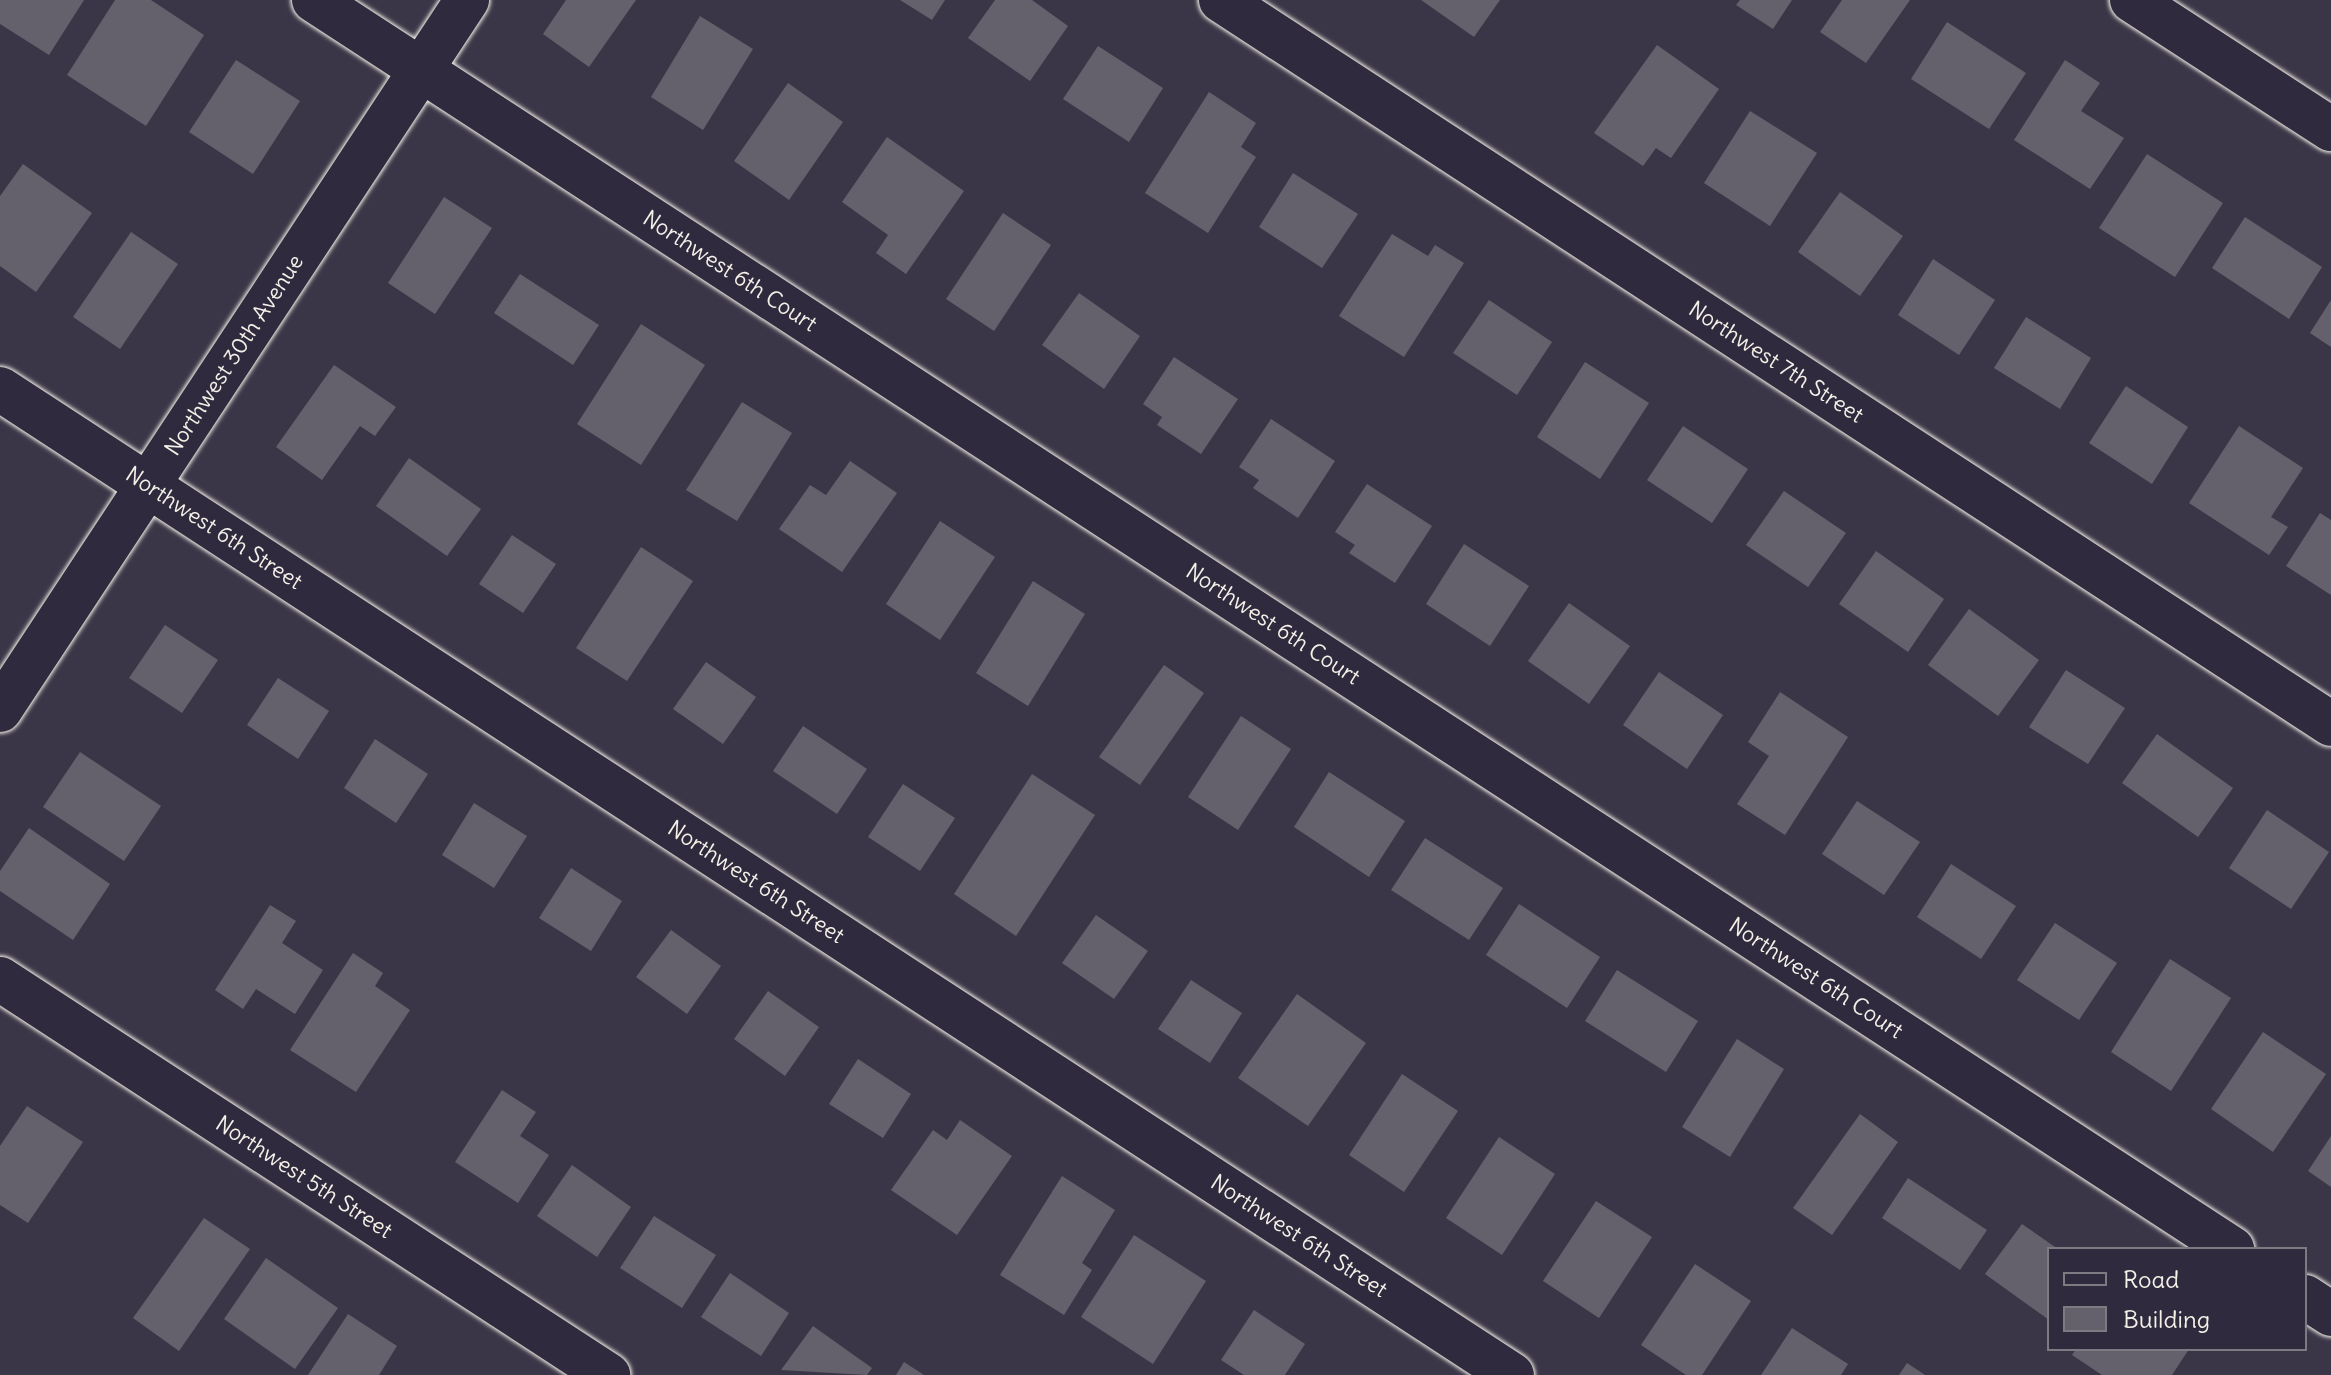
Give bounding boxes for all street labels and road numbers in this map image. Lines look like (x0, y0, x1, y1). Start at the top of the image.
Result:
street label: Northwest 6th Court (638, 205, 822, 337)
street label: Northwest 30th Avenue (159, 250, 309, 460)
street label: Northwest 7th Street (1684, 296, 1868, 428)
street label: Northwest 6th Street (121, 461, 307, 595)
street label: Northwest 6th Court (1181, 558, 1365, 690)
street label: Northwest 6th Street (663, 815, 849, 949)
street label: Northwest 6th Court (1724, 912, 1908, 1044)
street label: Northwest 5th Street (211, 1110, 397, 1244)
street label: Northwest 6th Street (1206, 1169, 1392, 1303)

